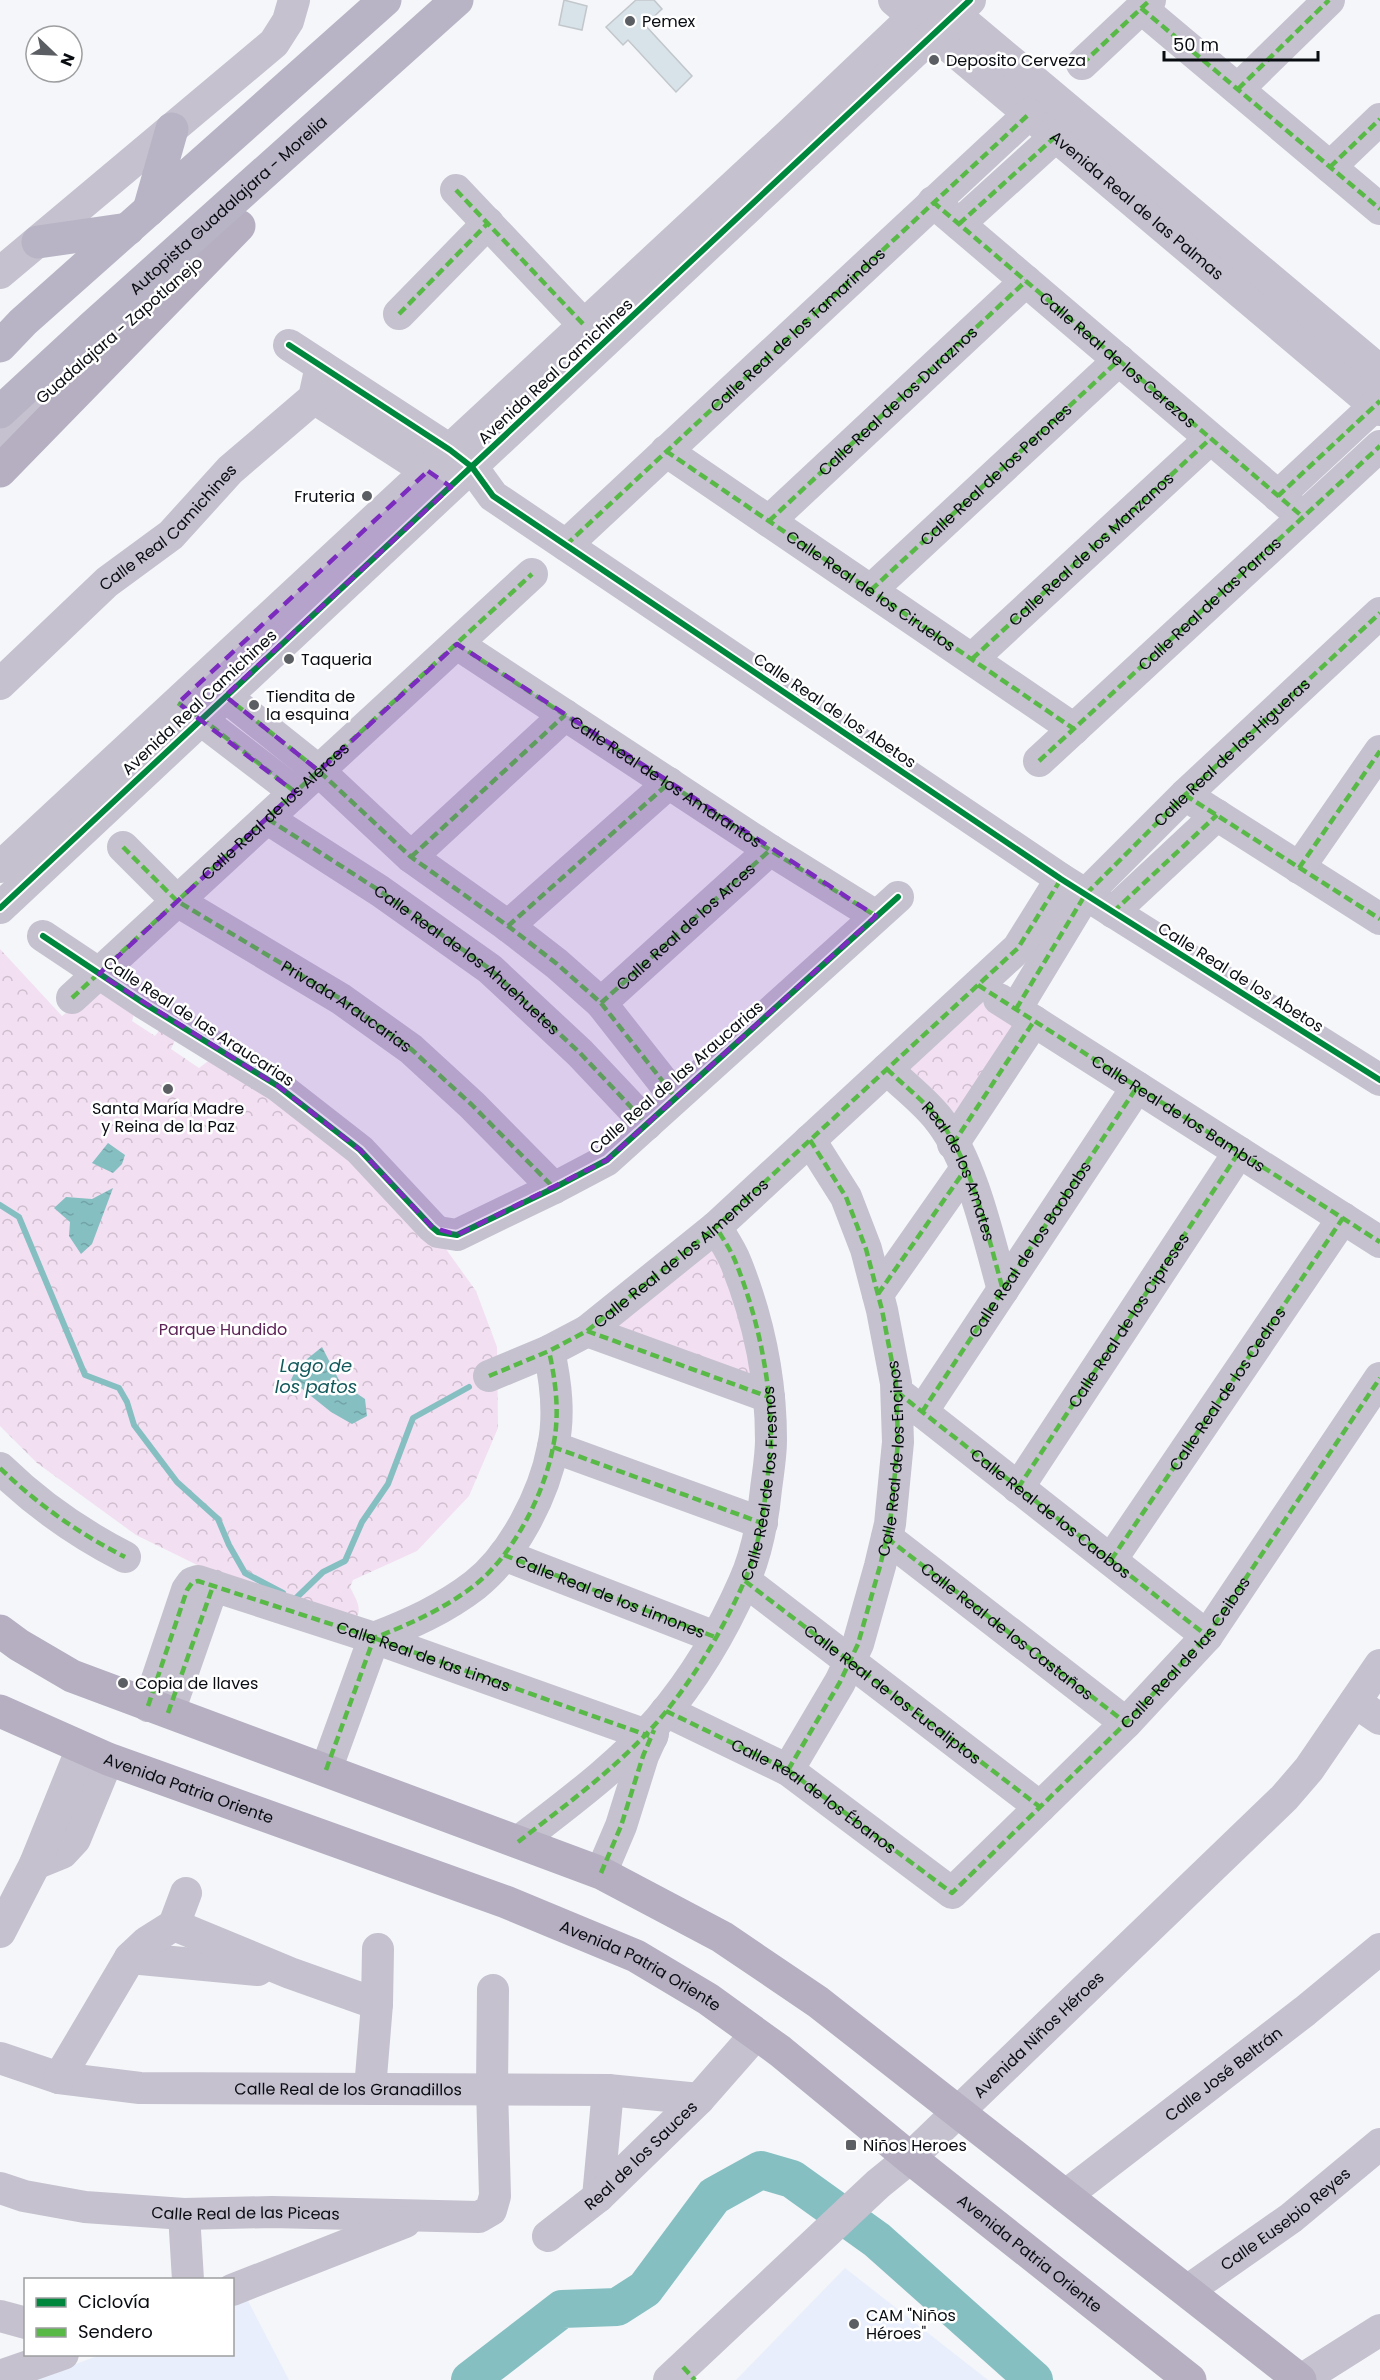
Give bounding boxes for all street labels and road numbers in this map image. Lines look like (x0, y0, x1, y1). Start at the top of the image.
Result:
street label: Autopista Guadalajara - Morelia (124, 111, 332, 300)
street label: Avenida Real de las Palmas (1045, 125, 1228, 285)
street label: Calle Real de los Tamarindos (705, 243, 890, 418)
street label: Guadalajara - Zapotlanejo (31, 251, 208, 409)
street label: Calle Real de los Cerezos (1034, 286, 1201, 433)
street label: Avenida Real Camichines (473, 293, 638, 449)
street label: Calle Real de los Duraznos (813, 321, 983, 481)
street label: Calle Real de los Perones (915, 398, 1077, 551)
street label: Calle Real Camichines (94, 458, 242, 596)
street label: Calle Real de los Manzanos (1004, 467, 1179, 632)
street label: Calle Real de los Ciruelos (781, 525, 960, 657)
street label: Calle Real de las Parras (1133, 532, 1286, 676)
street label: Avenida Real Camichines (117, 624, 282, 780)
street label: Calle Real de los Abetos (749, 647, 921, 774)
street label: Calle Real de las Higueras (1149, 673, 1315, 832)
street label: Calle Real de los Amarantos (565, 710, 766, 853)
street label: Calle Real de los Alerces (196, 737, 355, 886)
street label: Calle Real de los Arces (611, 858, 761, 996)
street label: Calle Real de los Ahuehuetes (369, 879, 565, 1040)
street label: Calle Real de los Abetos (1153, 917, 1328, 1038)
street label: Calle Real de las Araucarias (99, 951, 299, 1092)
street label: Privada Araucarias (277, 955, 416, 1058)
street label: Calle Real de las Araucarias (584, 995, 768, 1159)
street label: Calle Real de los Bambús (1087, 1049, 1270, 1178)
street label: Real de los Amates (916, 1096, 1000, 1244)
street label: Calle Real de los Baobabs (963, 1157, 1097, 1343)
street label: Calle Real de los Almendros (588, 1173, 774, 1334)
street label: Calle Real de los Cipreses (1063, 1228, 1195, 1413)
street label: Calle Real de los Cedros (1164, 1302, 1291, 1476)
street label: Calle Real de los Encinos (872, 1359, 910, 1559)
street label: Calle Real de los Fresnos (735, 1385, 783, 1585)
street label: Calle Real de los Caobos (966, 1443, 1136, 1584)
street label: Calle Real de los Limones (512, 1549, 708, 1644)
street label: Calle Real de los Castaños (916, 1557, 1098, 1706)
street label: Calle Real de las Ceibas (1115, 1572, 1256, 1734)
street label: Calle Real de las Limas (333, 1616, 513, 1698)
street label: Calle Real de los Eucaliptos (799, 1619, 986, 1770)
street label: Calle Real de los Ébanos (727, 1733, 901, 1859)
street label: Avenida Patria Oriente (100, 1747, 277, 1830)
street label: Avenida Patria Oriente (556, 1915, 726, 2017)
street label: Avenida Niños Héroes (968, 1966, 1109, 2103)
street label: Calle José Beltrán (1160, 2022, 1287, 2127)
street label: Calle Real de los Granadillos (234, 2077, 462, 2101)
street label: Real de los Sauces (579, 2096, 703, 2216)
street label: Calle Eusebio Reyes (1216, 2162, 1356, 2276)
street label: Avenida Patria Oriente (952, 2189, 1107, 2318)
street label: Calle Real de las Piceas (150, 2201, 340, 2226)

